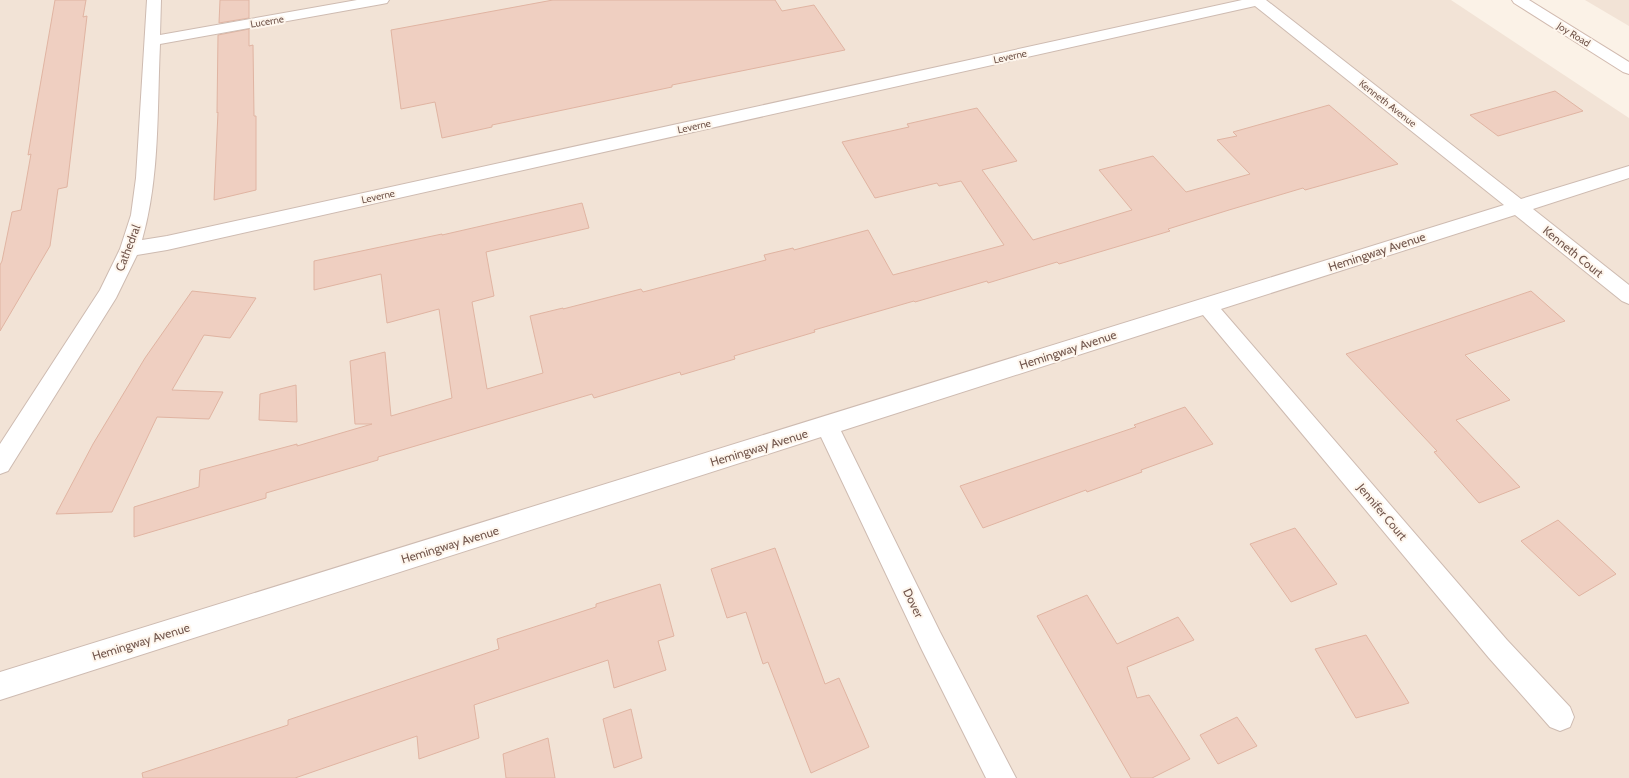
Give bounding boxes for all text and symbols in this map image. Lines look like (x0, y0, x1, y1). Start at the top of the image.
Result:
street label: Lucerne (249, 12, 285, 31)
street label: Joy Road (1554, 19, 1593, 50)
street label: Leverne (992, 47, 1028, 66)
street label: Kenneth Avenue (1356, 77, 1419, 130)
street label: Leverne (676, 117, 712, 136)
street label: Leverne (360, 187, 396, 206)
street label: Cathedral (112, 222, 143, 273)
street label: Kenneth Court (1540, 223, 1607, 281)
street label: Hemingway Avenue (1326, 229, 1427, 274)
street label: Hemingway Avenue (1017, 327, 1118, 372)
street label: Hemingway Avenue (708, 426, 809, 469)
street label: Jennifer Court (1354, 479, 1410, 543)
street label: Hemingway Avenue (399, 523, 500, 566)
street label: Dover (900, 586, 927, 620)
street label: Hemingway Avenue (90, 620, 191, 663)

